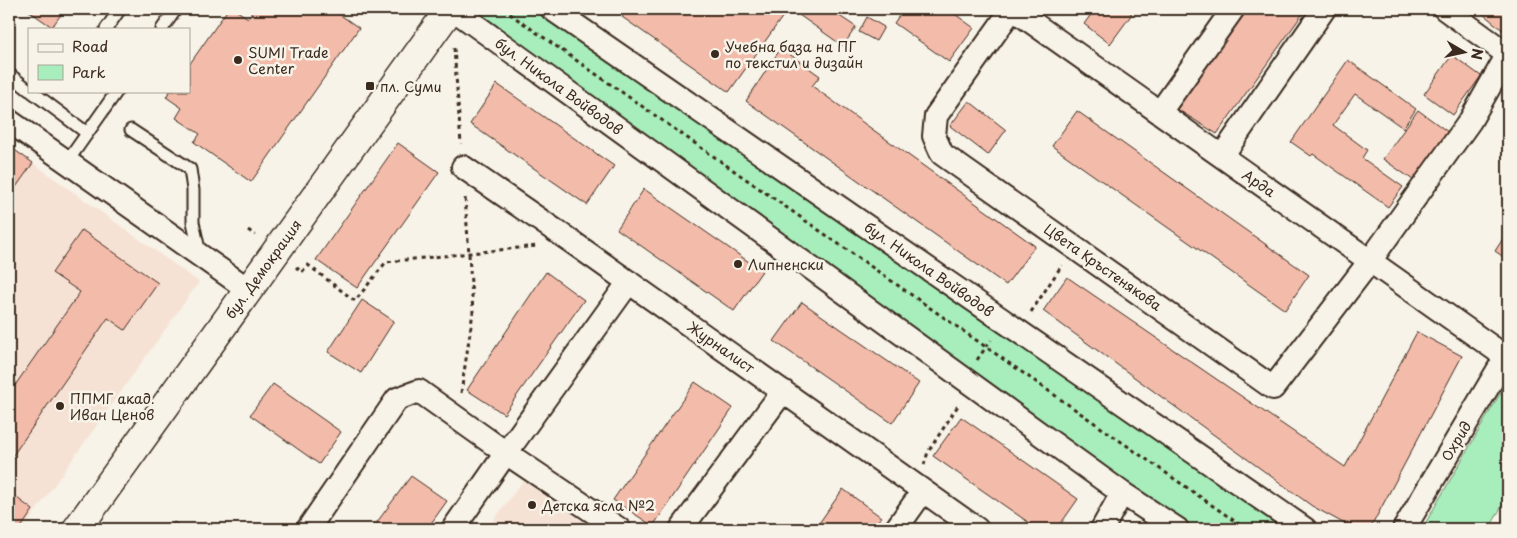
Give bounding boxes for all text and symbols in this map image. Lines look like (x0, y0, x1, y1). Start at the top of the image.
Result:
legend (28, 28, 190, 92)
north arrow (1440, 28, 1490, 78)
street label: бул. Никола Войводов (491, 32, 627, 140)
text: Road (72, 34, 108, 57)
place label: Учебна база на ПГ по текстил и дизайн (725, 36, 863, 73)
place label: SUMI Trade Center (248, 42, 328, 79)
text: N (1466, 47, 1489, 61)
marker: Учебна база на ПГ по текстил и дизайн (709, 48, 721, 60)
marker: SUMI Trade Center (232, 54, 244, 66)
text: Park (72, 60, 106, 83)
place label: пл. Суми (380, 76, 441, 97)
marker: пл. Суми (364, 80, 376, 92)
street label: Арда (1238, 164, 1280, 202)
street label: бул. Демокрация (220, 215, 306, 323)
street label: бул. Никола Войводов (860, 216, 998, 322)
street label: Цвета Кръстенякова (1040, 218, 1166, 316)
place label: Липненски (748, 254, 824, 275)
marker: Липненски (732, 258, 744, 270)
street label: Журналист (683, 316, 759, 378)
place label: ППМГ акад. Иван Ценов (70, 388, 155, 425)
marker: ППМГ акад. Иван Ценов (54, 400, 66, 412)
street label: Охрид (1436, 417, 1476, 465)
place label: Детска ясла №2 (541, 495, 655, 516)
marker: Детска ясла №2 (526, 499, 538, 511)

